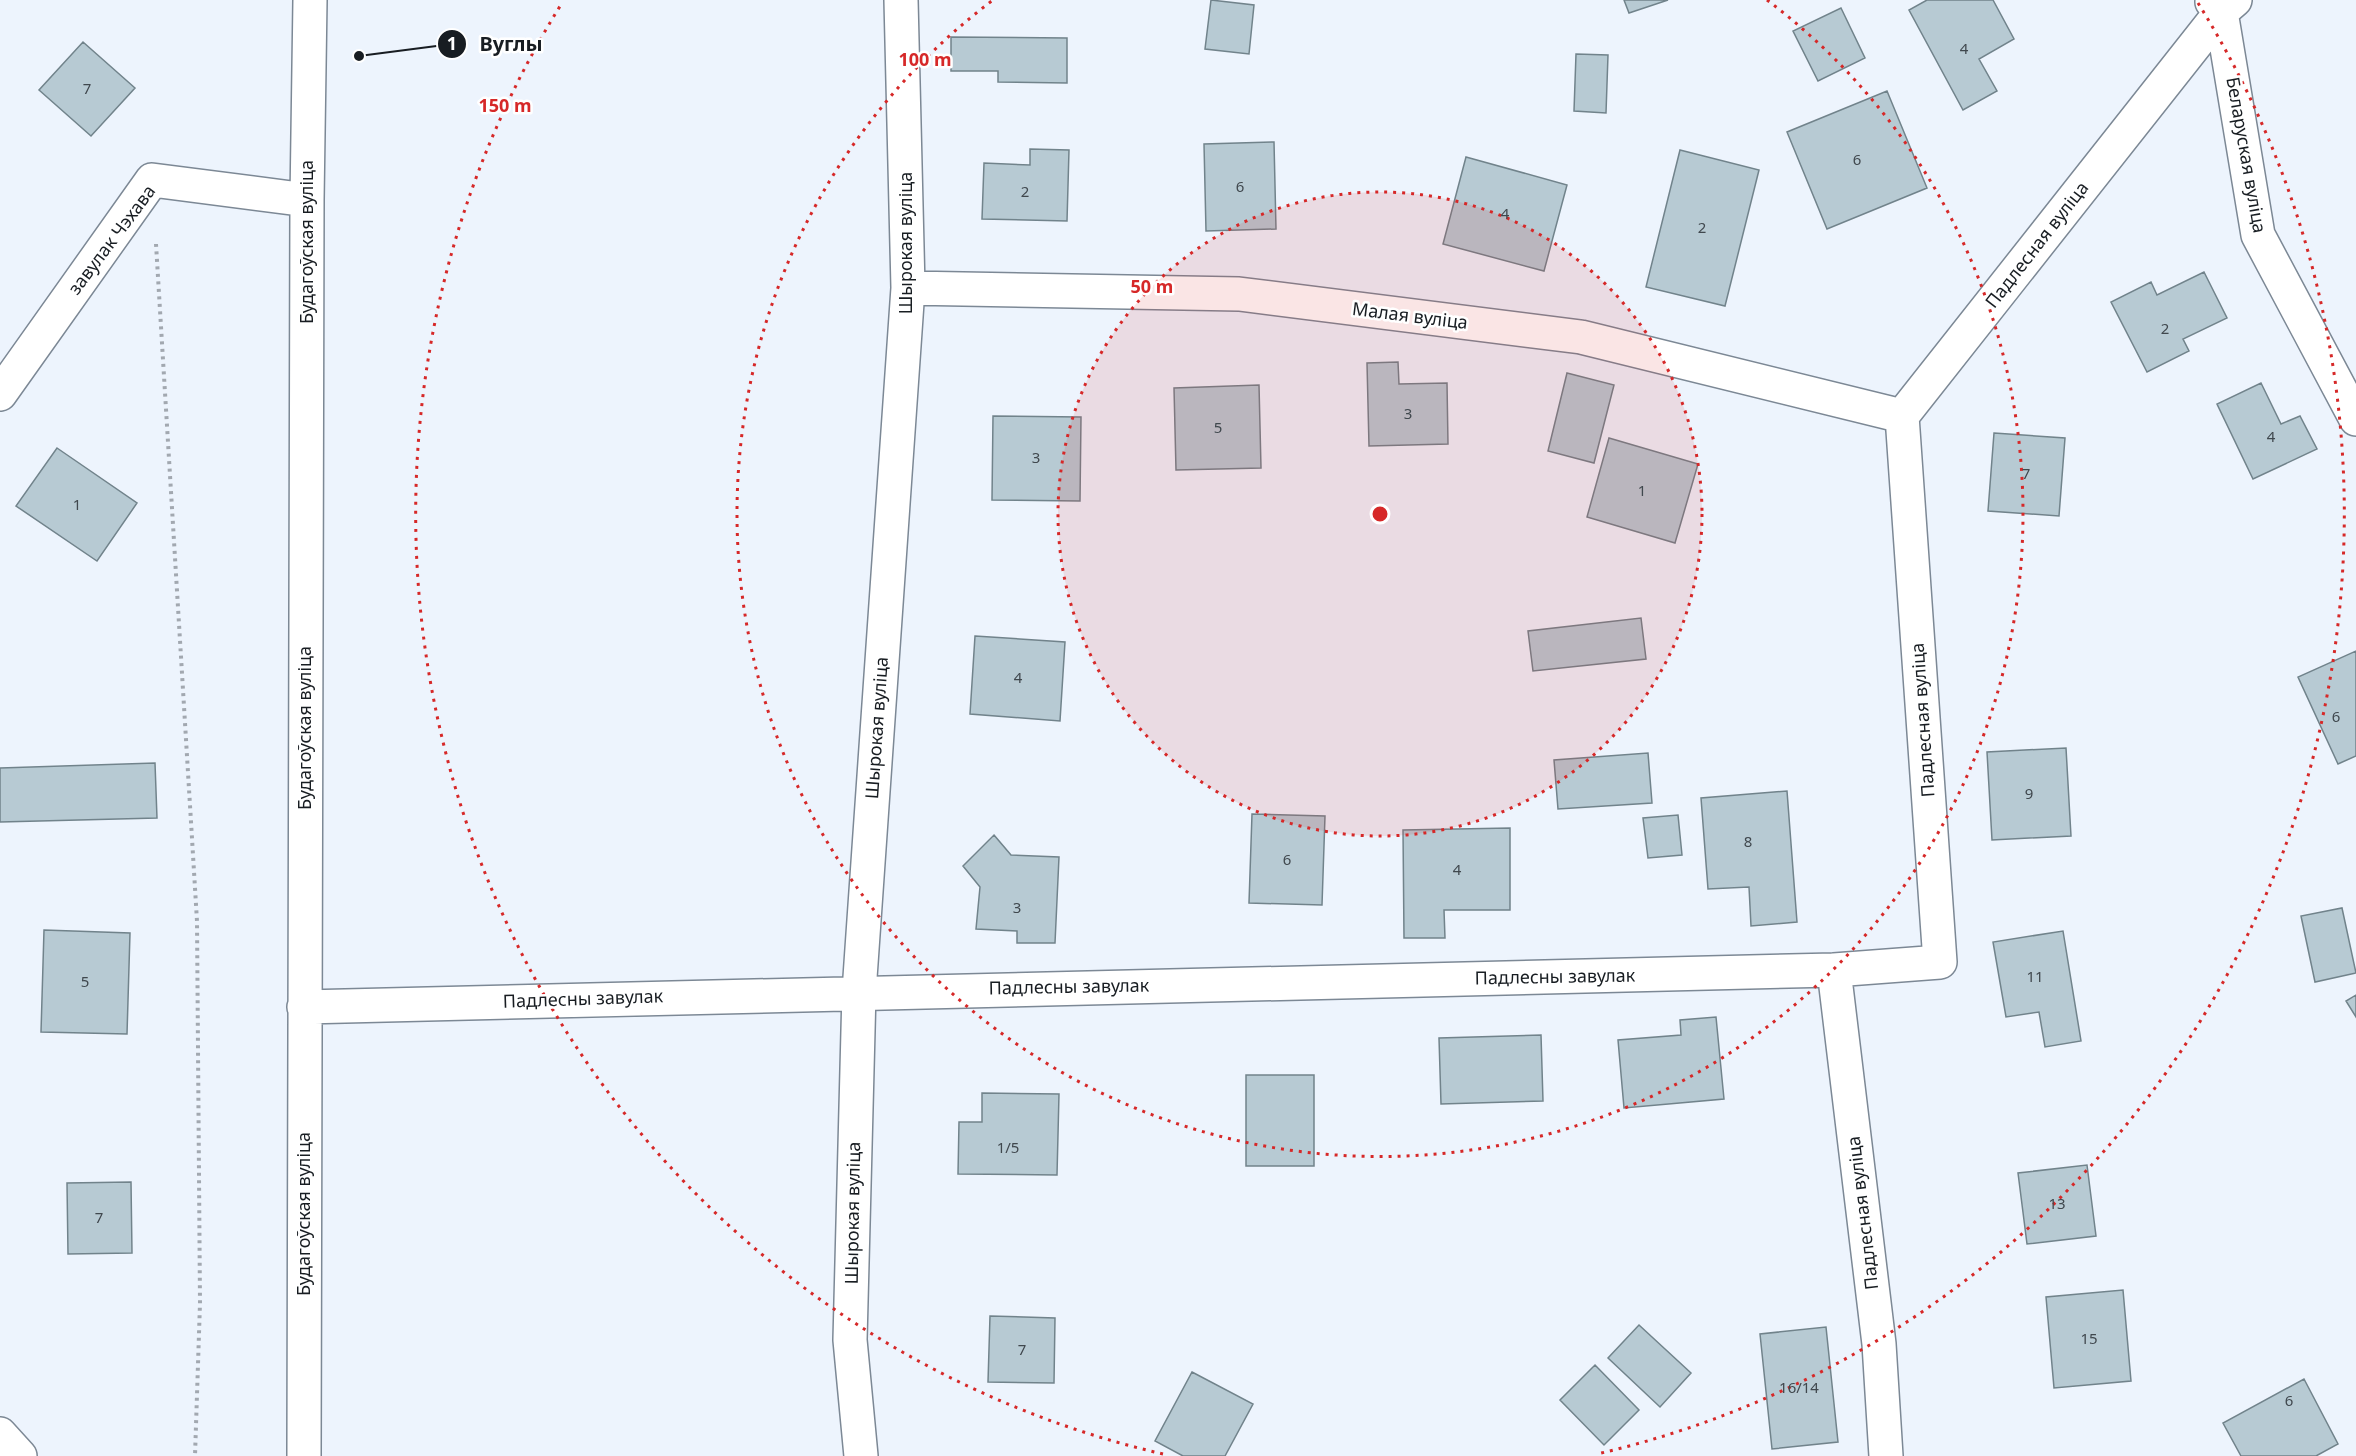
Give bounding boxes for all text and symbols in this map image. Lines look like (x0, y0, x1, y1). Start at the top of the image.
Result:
callout: Вуглы (437, 25, 554, 63)
text: Вуглы (479, 30, 543, 57)
text: 1 (447, 31, 457, 55)
house number: 4 (1960, 38, 1969, 58)
text: 100 m (898, 47, 952, 71)
street label: Беларуская вуліца (2221, 75, 2273, 235)
house number: 7 (83, 78, 91, 98)
text: 150 m (478, 93, 532, 117)
house number: 6 (1853, 149, 1861, 169)
street label: Будагоўская вуліца (294, 160, 318, 324)
street label: Шырокая вуліца (893, 172, 917, 314)
house number: 6 (1236, 176, 1244, 196)
street label: Падлесная вуліца (1979, 176, 2093, 313)
street label: завулак Чэхава (62, 180, 160, 299)
house number: 2 (1021, 181, 1029, 201)
house number: 4 (1501, 203, 1510, 223)
house number: 2 (1698, 217, 1706, 237)
text: 50 m (1131, 274, 1173, 298)
street label: Малая вуліца (1351, 296, 1469, 334)
house number: 2 (2161, 318, 2169, 338)
house number: 3 (1404, 403, 1412, 423)
house number: 5 (1214, 417, 1222, 437)
house number: 4 (2267, 426, 2276, 446)
house number: 3 (1032, 447, 1040, 467)
house number: 7 (2022, 463, 2030, 483)
house number: 1 (1638, 480, 1646, 500)
house number: 1 (73, 494, 81, 514)
centre of rings (1370, 504, 1390, 524)
street label: Падлесная вуліца (1905, 642, 1939, 798)
street label: Будагоўская вуліца (292, 646, 316, 810)
street label: Шырокая вуліца (859, 656, 893, 800)
house number: 4 (1014, 667, 1023, 687)
house number: 6 (2332, 706, 2340, 726)
house number: 9 (2025, 783, 2033, 803)
house number: 8 (1744, 831, 1752, 851)
house number: 6 (1283, 849, 1291, 869)
house number: 4 (1453, 859, 1462, 879)
house number: 3 (1013, 897, 1021, 917)
street label: Падлесны завулак (1475, 963, 1636, 989)
house number: 11 (2026, 966, 2044, 986)
house number: 5 (81, 971, 89, 991)
street label: Падлесны завулак (989, 973, 1150, 999)
street label: Падлесны завулак (502, 983, 664, 1013)
street label: Будагоўская вуліца (291, 1132, 315, 1296)
street label: Падлесная вуліца (1841, 1135, 1883, 1291)
house number: 1/5 (997, 1137, 1019, 1157)
street label: Шырокая вуліца (839, 1141, 865, 1285)
house number: 13 (2048, 1193, 2066, 1213)
house number: 7 (95, 1207, 103, 1227)
house number: 15 (2080, 1328, 2098, 1348)
house number: 7 (1018, 1339, 1026, 1359)
house number: 16/14 (1779, 1377, 1819, 1397)
house number: 6 (2285, 1390, 2293, 1410)

